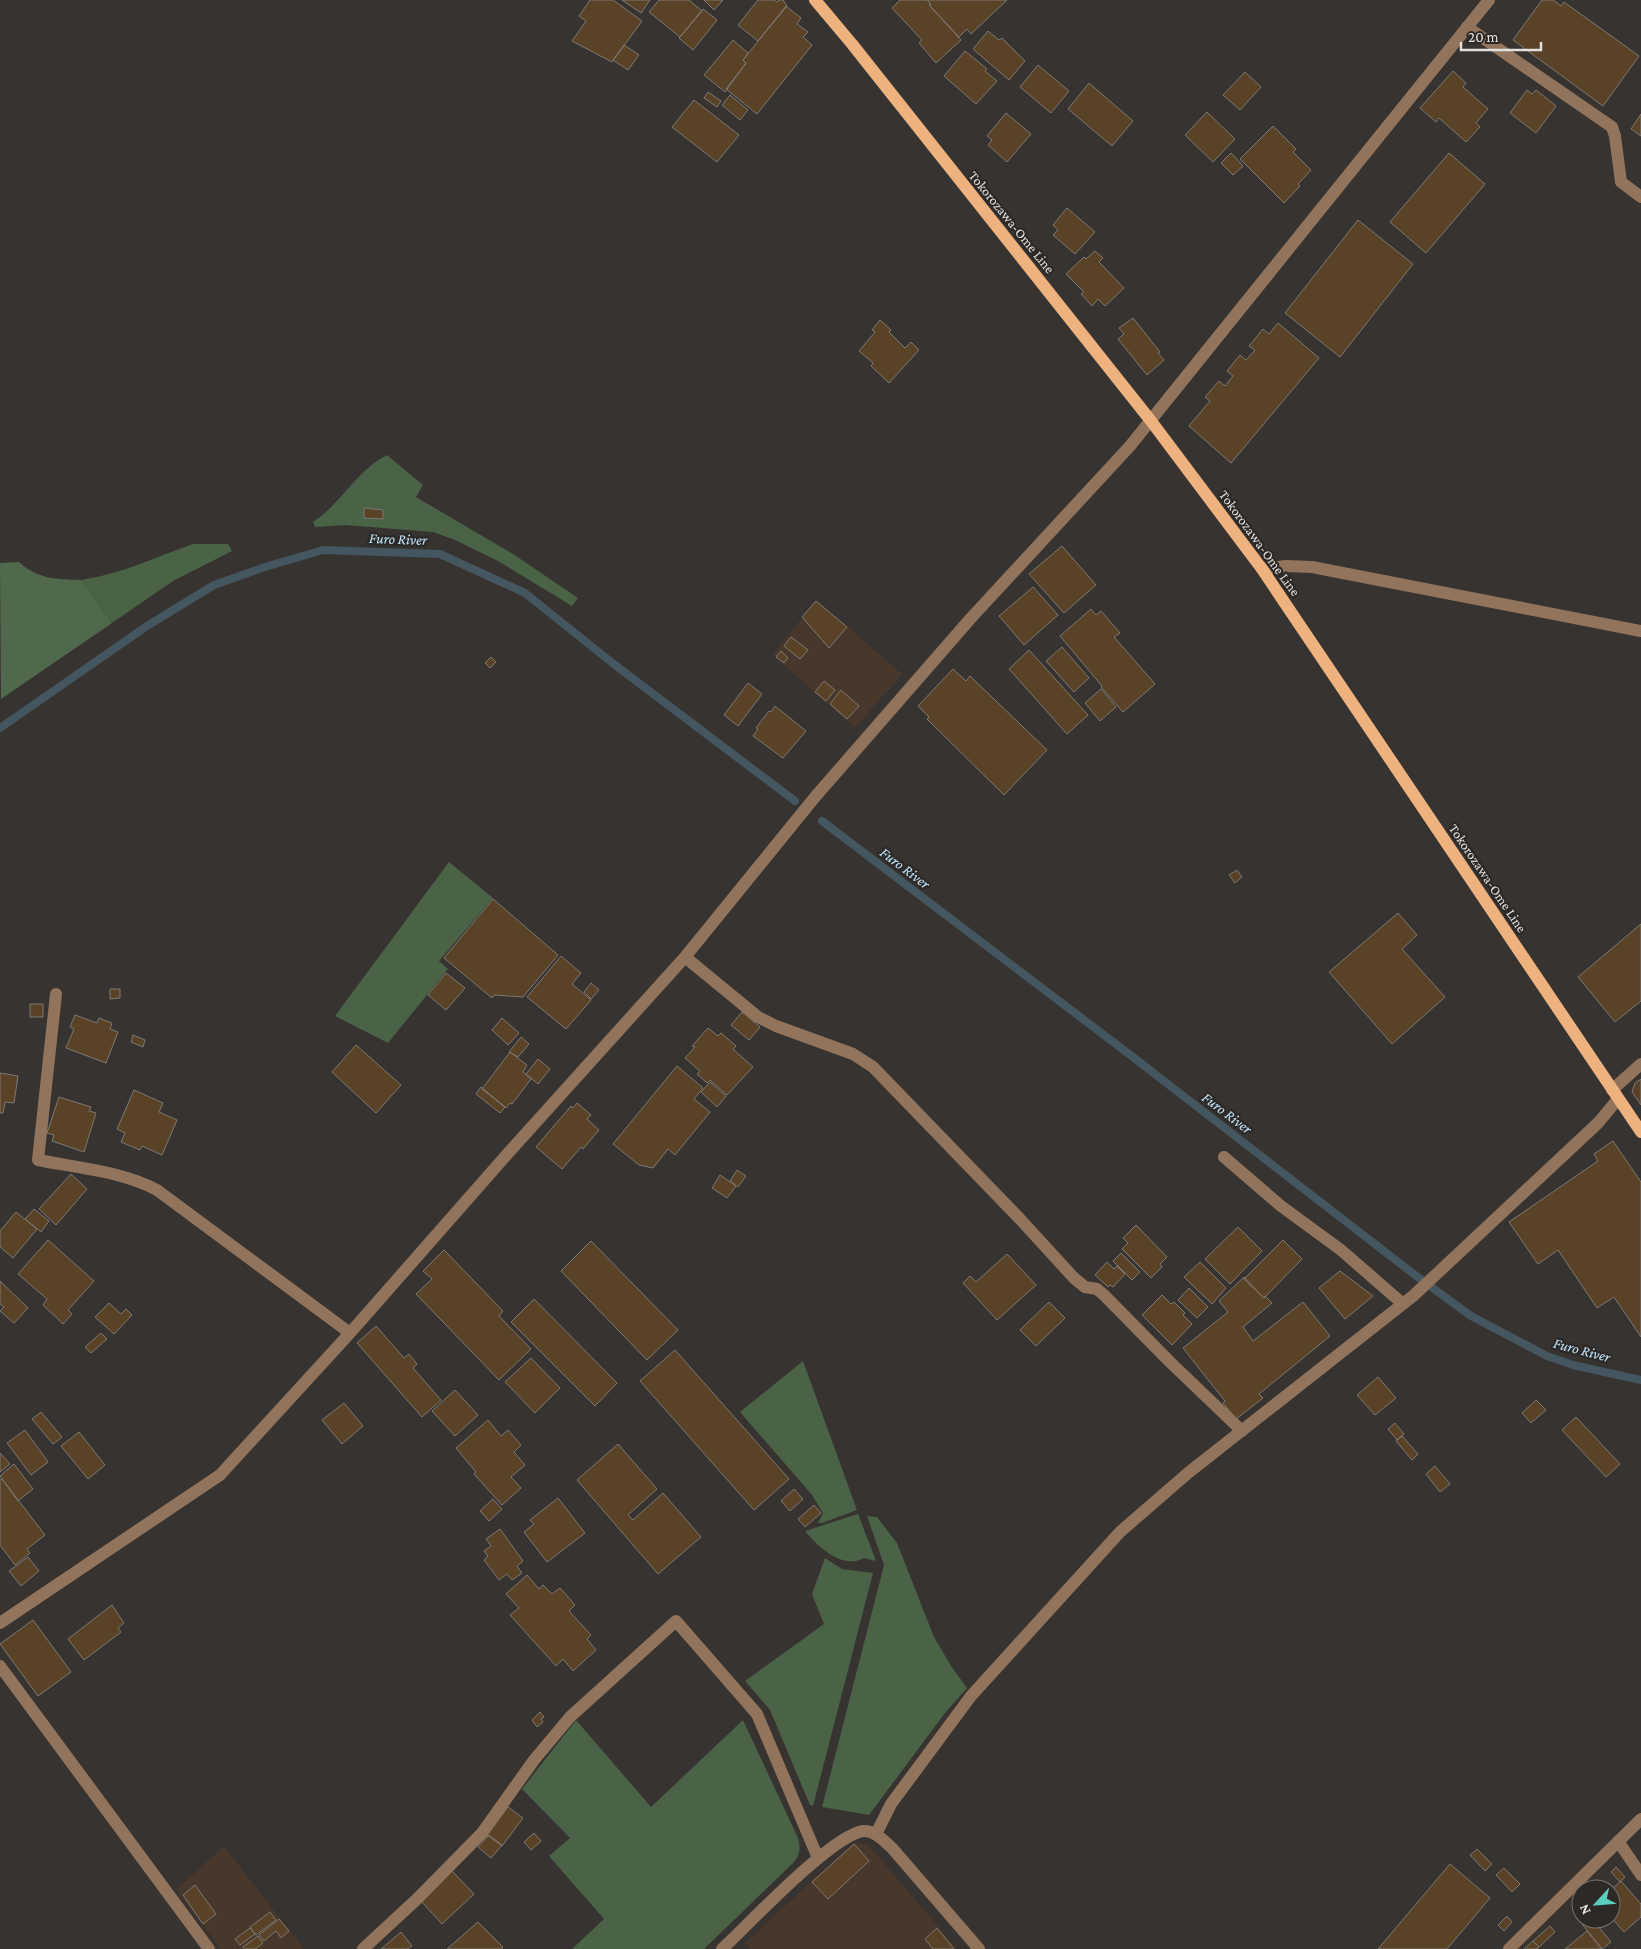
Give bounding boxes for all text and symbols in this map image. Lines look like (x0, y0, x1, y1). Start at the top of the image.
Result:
scale bar (1461, 20, 1541, 52)
text: 20 m (1468, 29, 1499, 45)
street label: Tokorozawa-Ome Line (966, 168, 1058, 276)
street label: Tokorozawa-Ome Line (1216, 487, 1304, 599)
water label: Furo River (369, 530, 428, 548)
street label: Tokorozawa-Ome Line (1446, 821, 1530, 935)
water label: Furo River (877, 844, 934, 892)
water label: Furo River (1199, 1089, 1256, 1137)
water label: Furo River (1552, 1335, 1613, 1365)
north arrow (1571, 1879, 1621, 1929)
text: N (1575, 1901, 1594, 1917)

